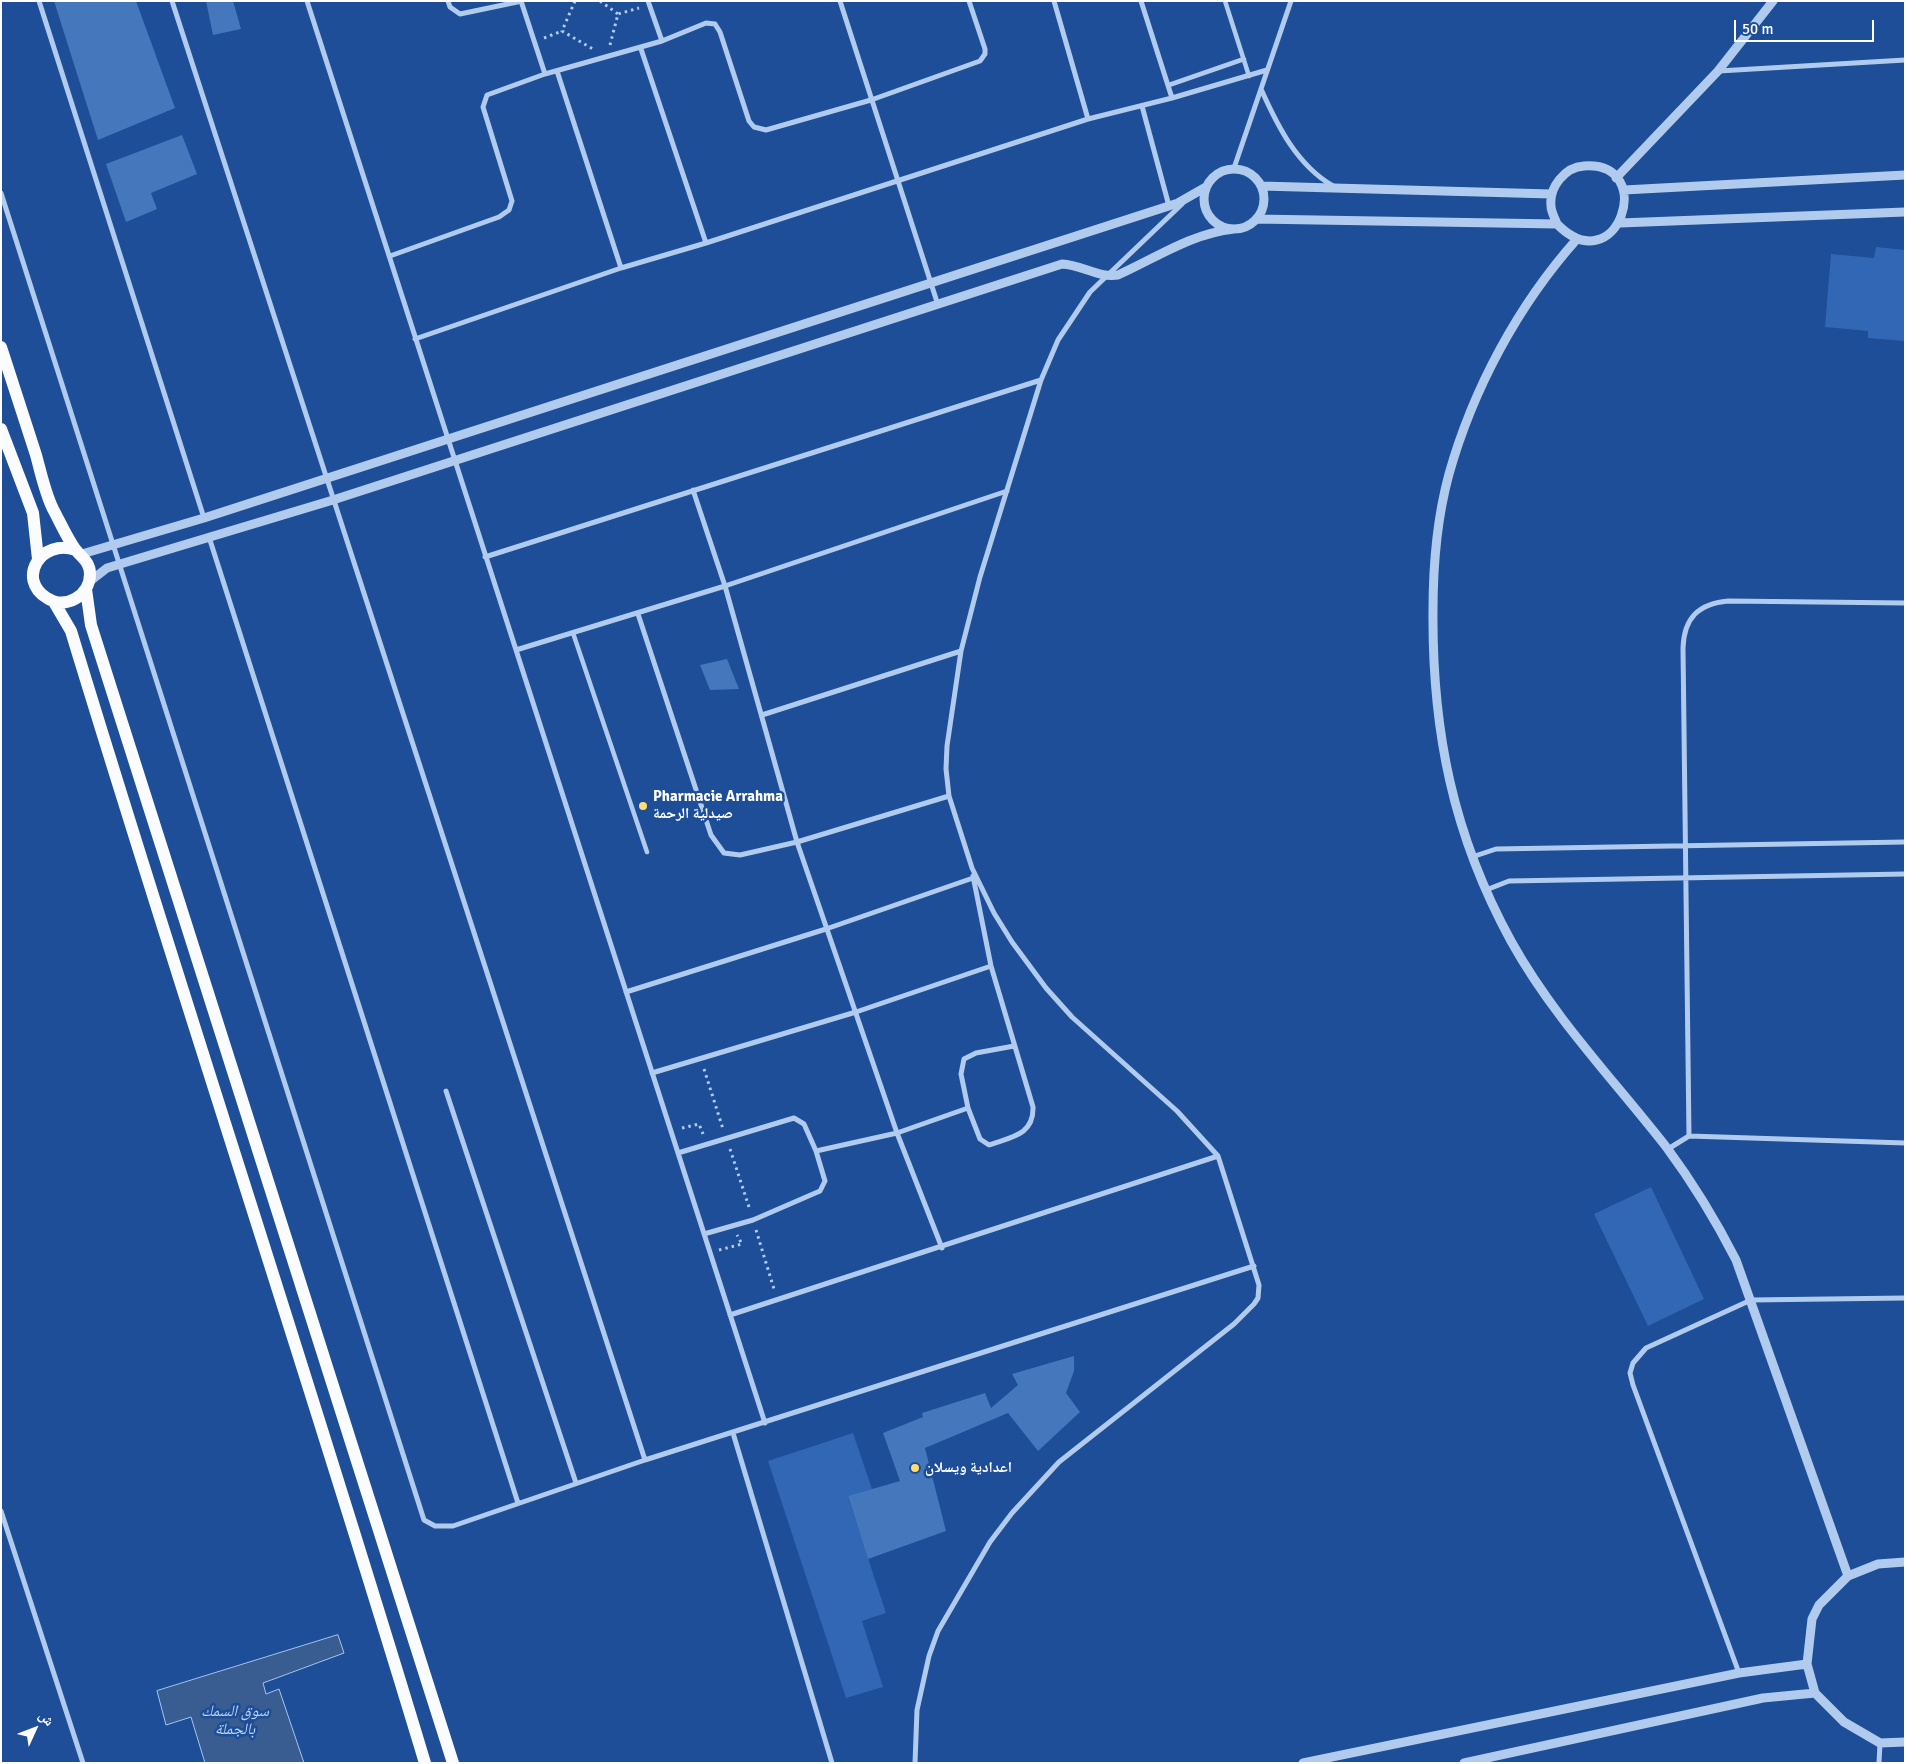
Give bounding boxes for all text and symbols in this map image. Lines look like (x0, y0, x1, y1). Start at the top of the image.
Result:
scale bar (1736, 10, 1876, 42)
text: 50 m (1742, 20, 1773, 38)
place label: Pharmacie Arrahma صيدلية الرحمة (653, 788, 783, 823)
marker: Pharmacie Arrahma صيدلية الرحمة (637, 800, 649, 812)
place label: اعدادية ويسلان (925, 1459, 1012, 1477)
marker: اعدادية ويسلان (909, 1462, 921, 1474)
water label: سوق السمك بالجملة (201, 1702, 269, 1740)
north arrow (10, 1704, 60, 1754)
text: ش (35, 1707, 58, 1730)

